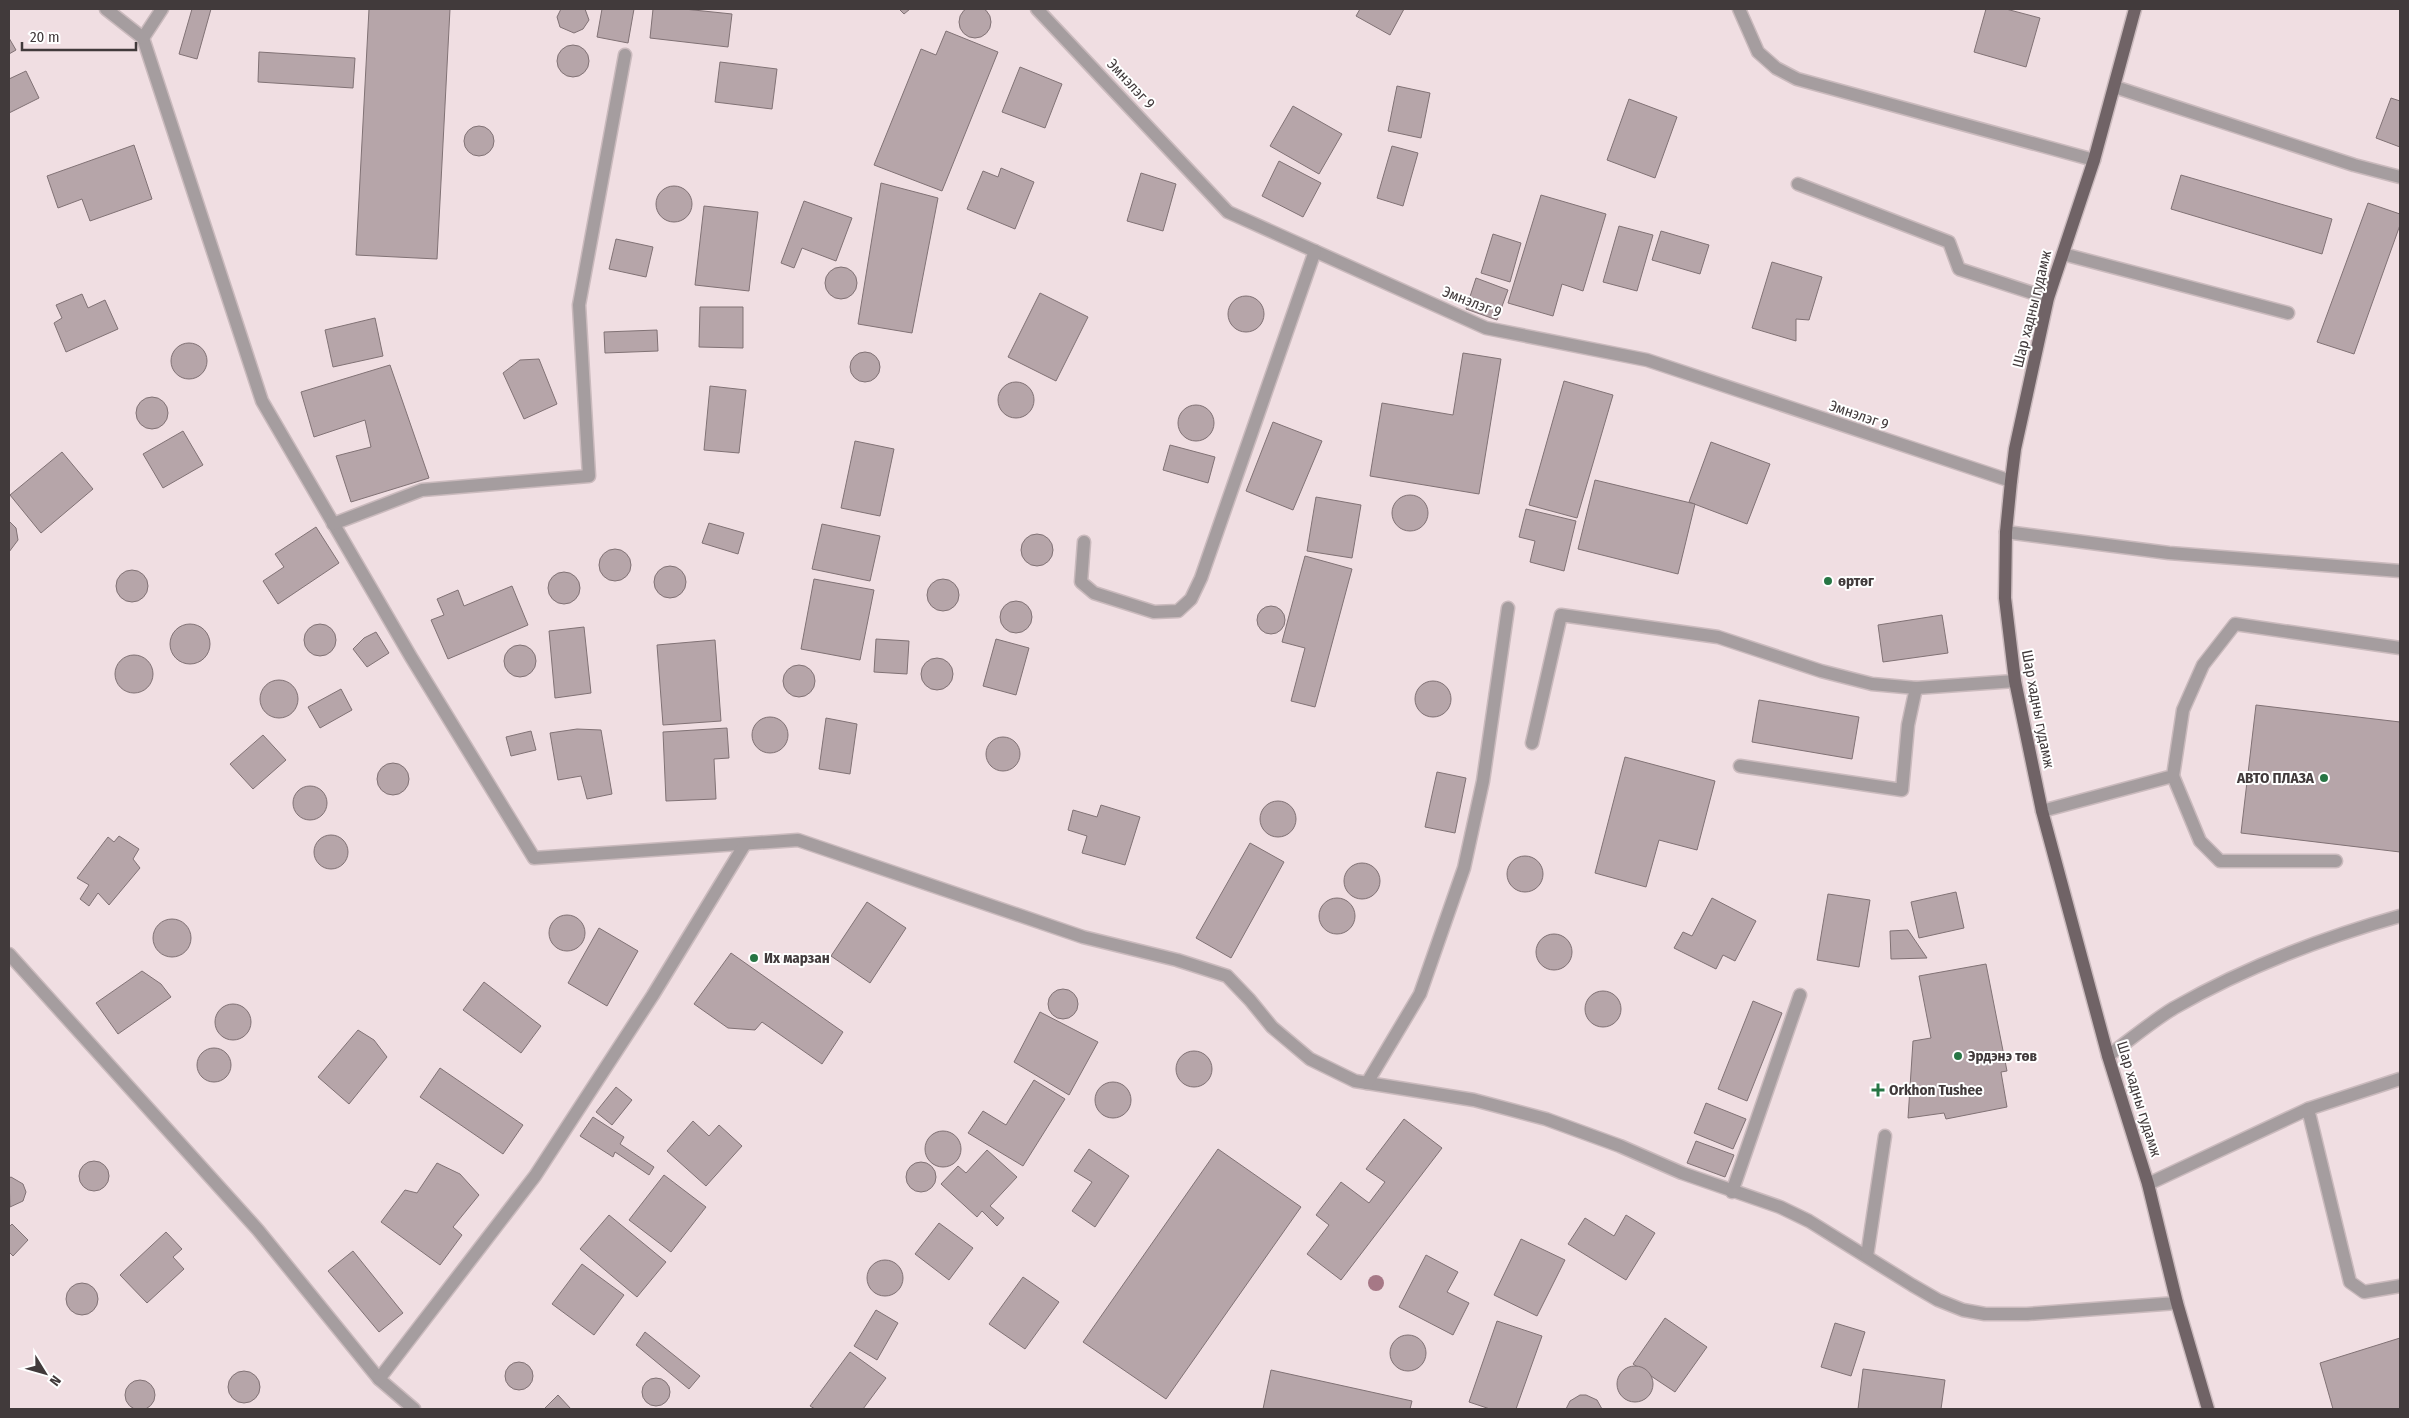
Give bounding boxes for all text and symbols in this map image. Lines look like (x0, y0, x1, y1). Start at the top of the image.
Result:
scale bar (22, 20, 136, 52)
text: 20 m (30, 28, 60, 46)
street label: Эмнэлэг 9 (1103, 55, 1159, 113)
street label: Шар хадны гудамж (2009, 248, 2055, 369)
street label: Эмнэлэг 9 (1440, 283, 1504, 321)
street label: Эмнэлэг 9 (1827, 396, 1891, 434)
place label: өртөг (1838, 572, 1874, 590)
marker: өртөг (1822, 575, 1834, 587)
street label: Шар хадны гудамж (2018, 648, 2058, 770)
place label: АВТО ПЛАЗА (2236, 769, 2315, 787)
marker: АВТО ПЛАЗА (2318, 772, 2330, 784)
place label: Их марзан (764, 949, 830, 967)
marker: Их марзан (748, 952, 760, 964)
street label: Шар хадны гудамж (2113, 1039, 2165, 1159)
place label: Эрдэнэ төв (1968, 1047, 2037, 1065)
marker: Эрдэнэ төв (1952, 1050, 1964, 1062)
place label: Orkhon Tushee (1889, 1081, 1983, 1099)
marker: Orkhon Tushee (1871, 1083, 1885, 1097)
north arrow (20, 1348, 70, 1398)
text: N (46, 1372, 64, 1389)

